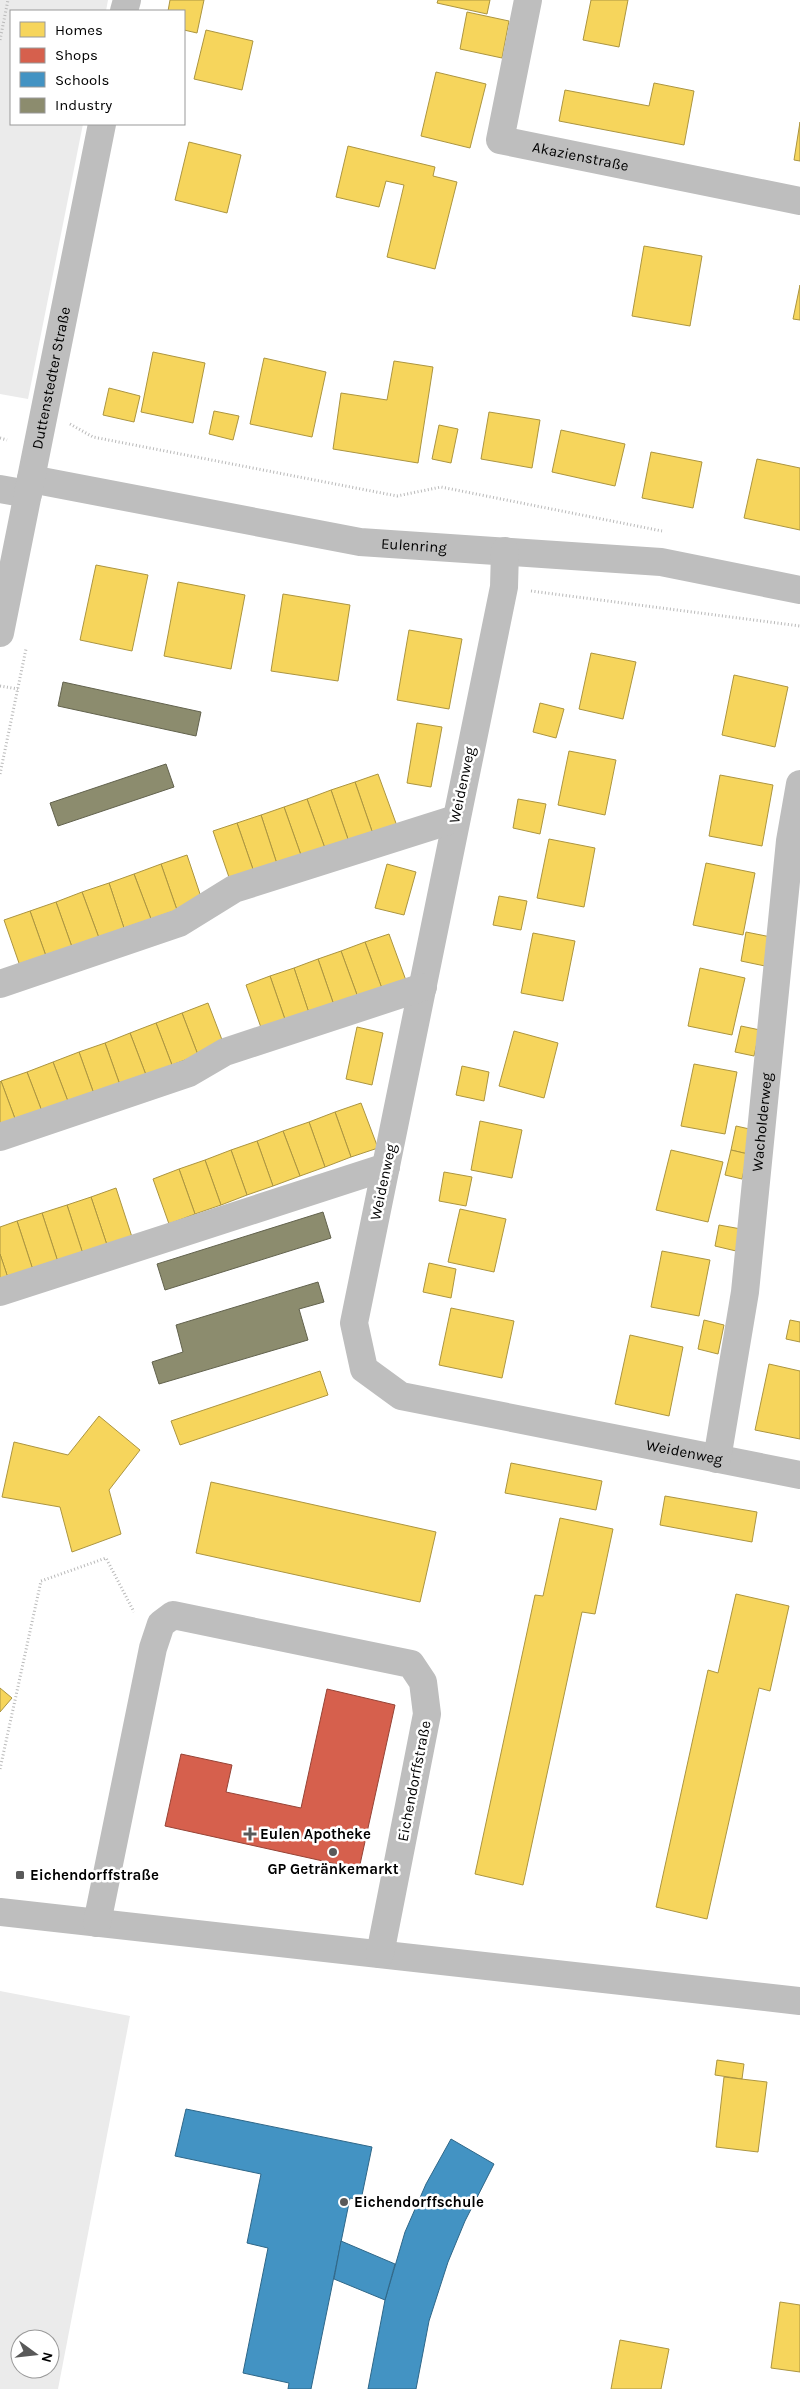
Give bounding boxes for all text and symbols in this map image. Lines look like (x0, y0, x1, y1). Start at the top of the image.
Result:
legend (10, 10, 185, 125)
text: Homes (55, 21, 103, 39)
text: Shops (55, 46, 98, 64)
text: Schools (55, 71, 109, 89)
text: Industry (55, 96, 112, 114)
street label: Akazienstraße (531, 138, 630, 175)
street label: Duttenstedter Straße (28, 305, 74, 451)
street label: Eulenring (380, 534, 448, 557)
street label: Weidenweg (445, 745, 479, 825)
street label: Wacholderweg (748, 1071, 776, 1173)
street label: Weidenweg (366, 1142, 400, 1222)
street label: Weidenweg (645, 1436, 725, 1469)
street label: Eichendorffstraße (393, 1719, 435, 1843)
place label: Eulen Apotheke (260, 1825, 371, 1843)
marker: Eulen Apotheke (244, 1828, 256, 1840)
marker: GP Getränkemarkt (327, 1846, 339, 1858)
place label: GP Getränkemarkt (267, 1860, 399, 1878)
place label: Eichendorffstraße (30, 1866, 159, 1884)
marker: Eichendorffstraße (14, 1869, 26, 1881)
place label: Eichendorffschule (354, 2193, 484, 2211)
marker: Eichendorffschule (338, 2196, 350, 2208)
north arrow (10, 2329, 60, 2379)
text: N (38, 2350, 57, 2364)

